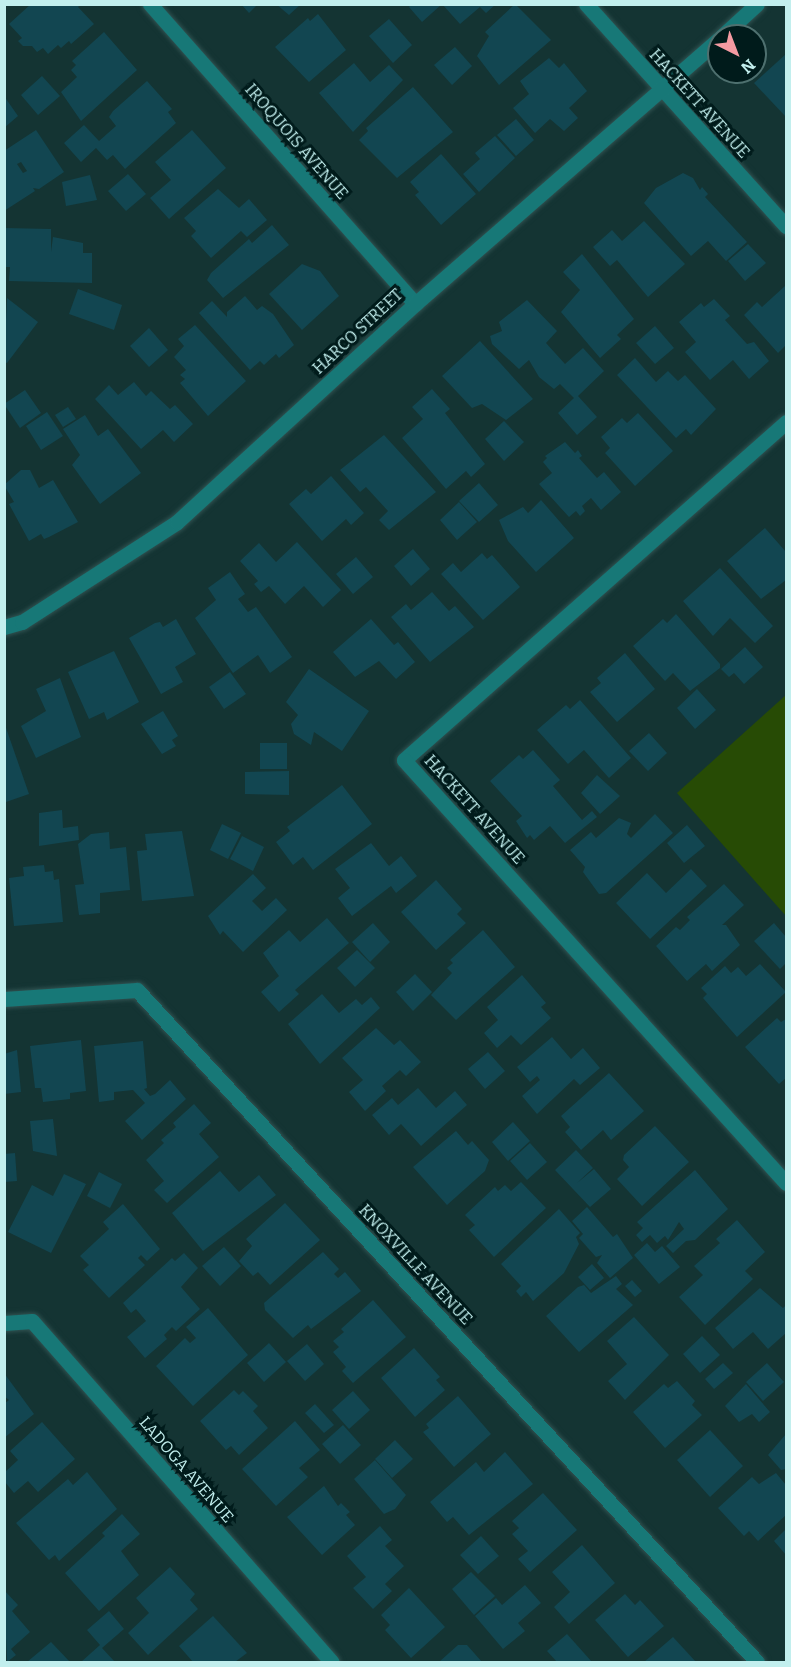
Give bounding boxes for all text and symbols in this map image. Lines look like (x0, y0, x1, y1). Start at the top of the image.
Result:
north arrow (707, 24, 767, 84)
street label: HACKETT AVENUE (645, 46, 753, 162)
street label: IROQUOIS AVENUE (241, 80, 351, 204)
street label: HARCO STREET (309, 286, 407, 378)
street label: HACKETT AVENUE (420, 752, 528, 868)
street label: KNOXVILLE AVENUE (354, 1201, 476, 1329)
street label: LADOGA AVENUE (135, 1413, 237, 1527)

